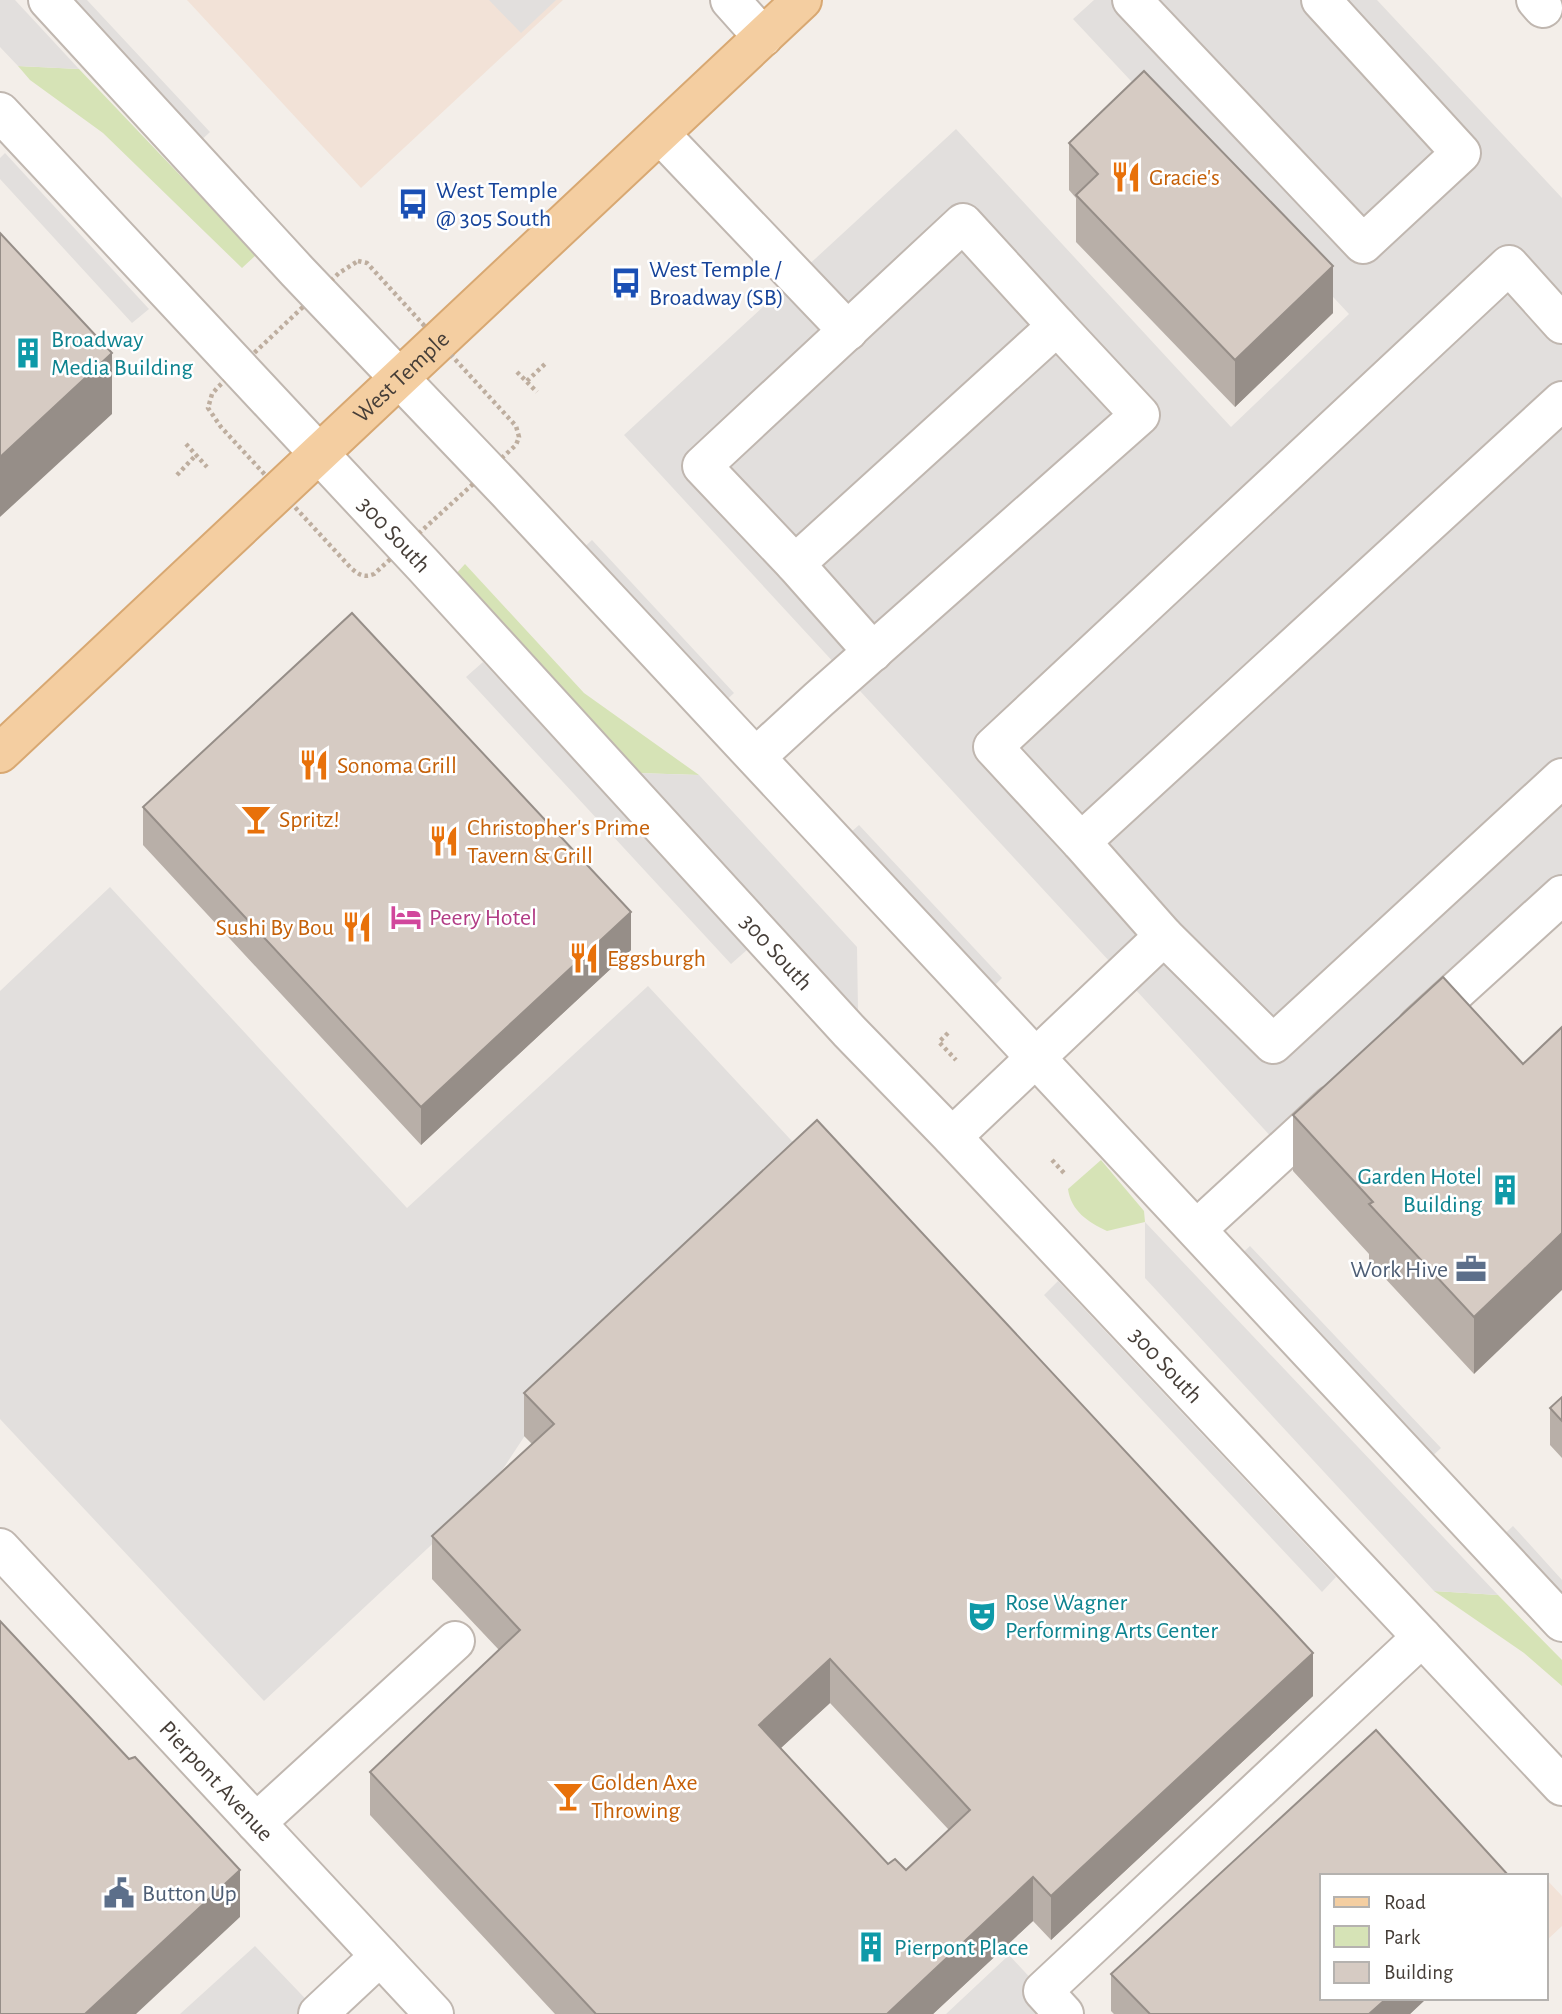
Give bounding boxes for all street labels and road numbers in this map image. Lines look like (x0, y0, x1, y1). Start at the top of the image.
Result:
street label: West Temple (349, 327, 454, 428)
street label: 300 South (353, 492, 435, 578)
street label: 300 South (735, 910, 817, 995)
street label: 300 South (1125, 1323, 1207, 1408)
street label: Pierpont Avenue (154, 1717, 278, 1846)

